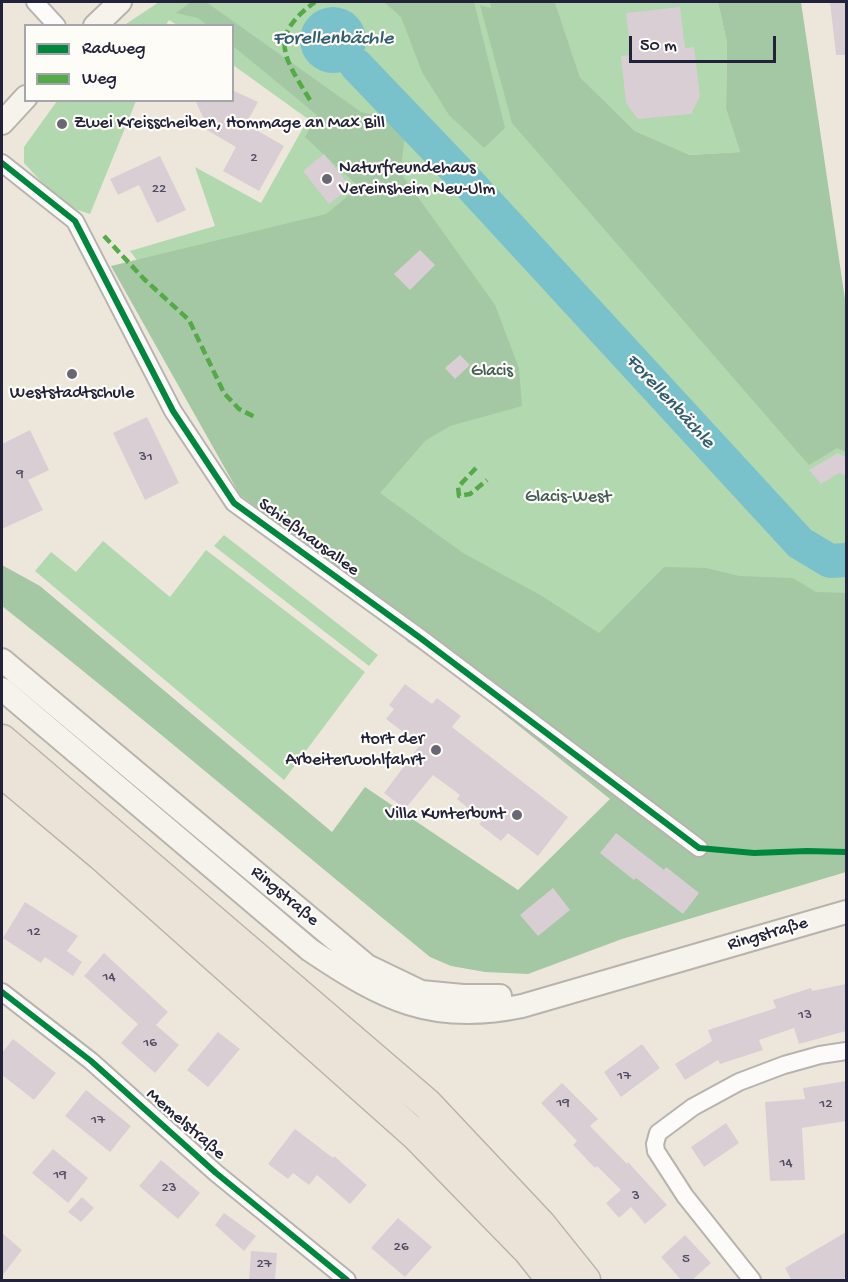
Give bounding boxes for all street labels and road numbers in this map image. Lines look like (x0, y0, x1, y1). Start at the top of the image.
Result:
street label: Schießhausallee (253, 494, 363, 582)
street label: Ringstraße (245, 862, 323, 932)
street label: Ringstraße (725, 913, 811, 957)
street label: Memelstraße (141, 1085, 229, 1165)

